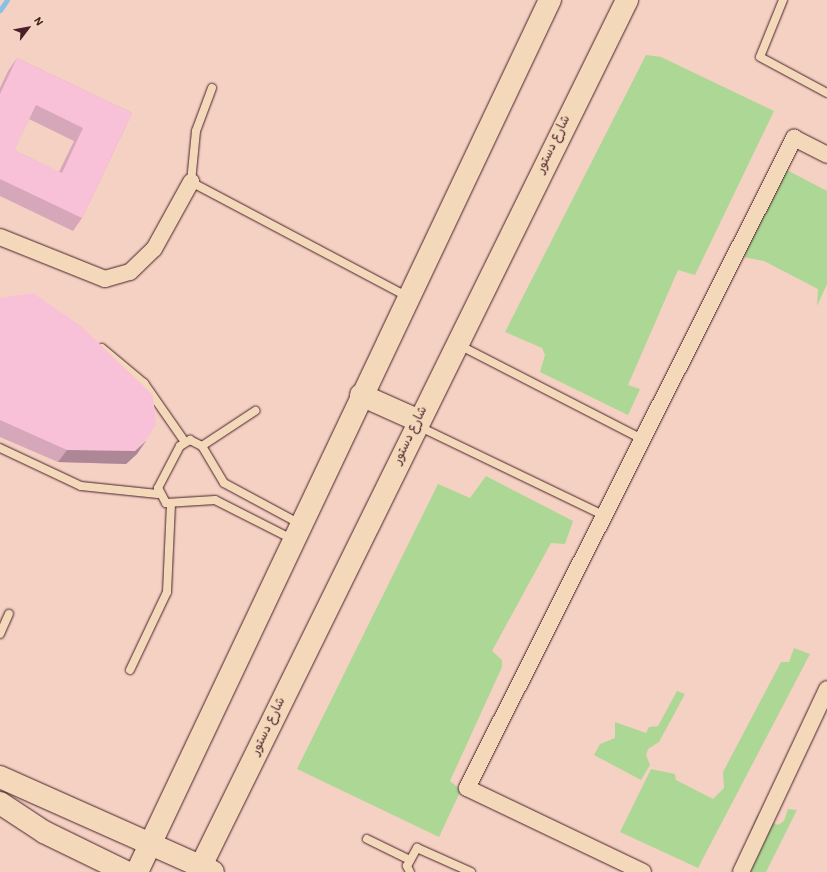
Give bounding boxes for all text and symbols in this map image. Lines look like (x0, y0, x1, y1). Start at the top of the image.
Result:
north arrow (8, 8, 48, 48)
text: N (31, 15, 46, 28)
street label: شارع دستور (532, 113, 574, 175)
street label: شارع دستور (389, 404, 431, 466)
street label: شارع دستور (247, 695, 289, 757)

